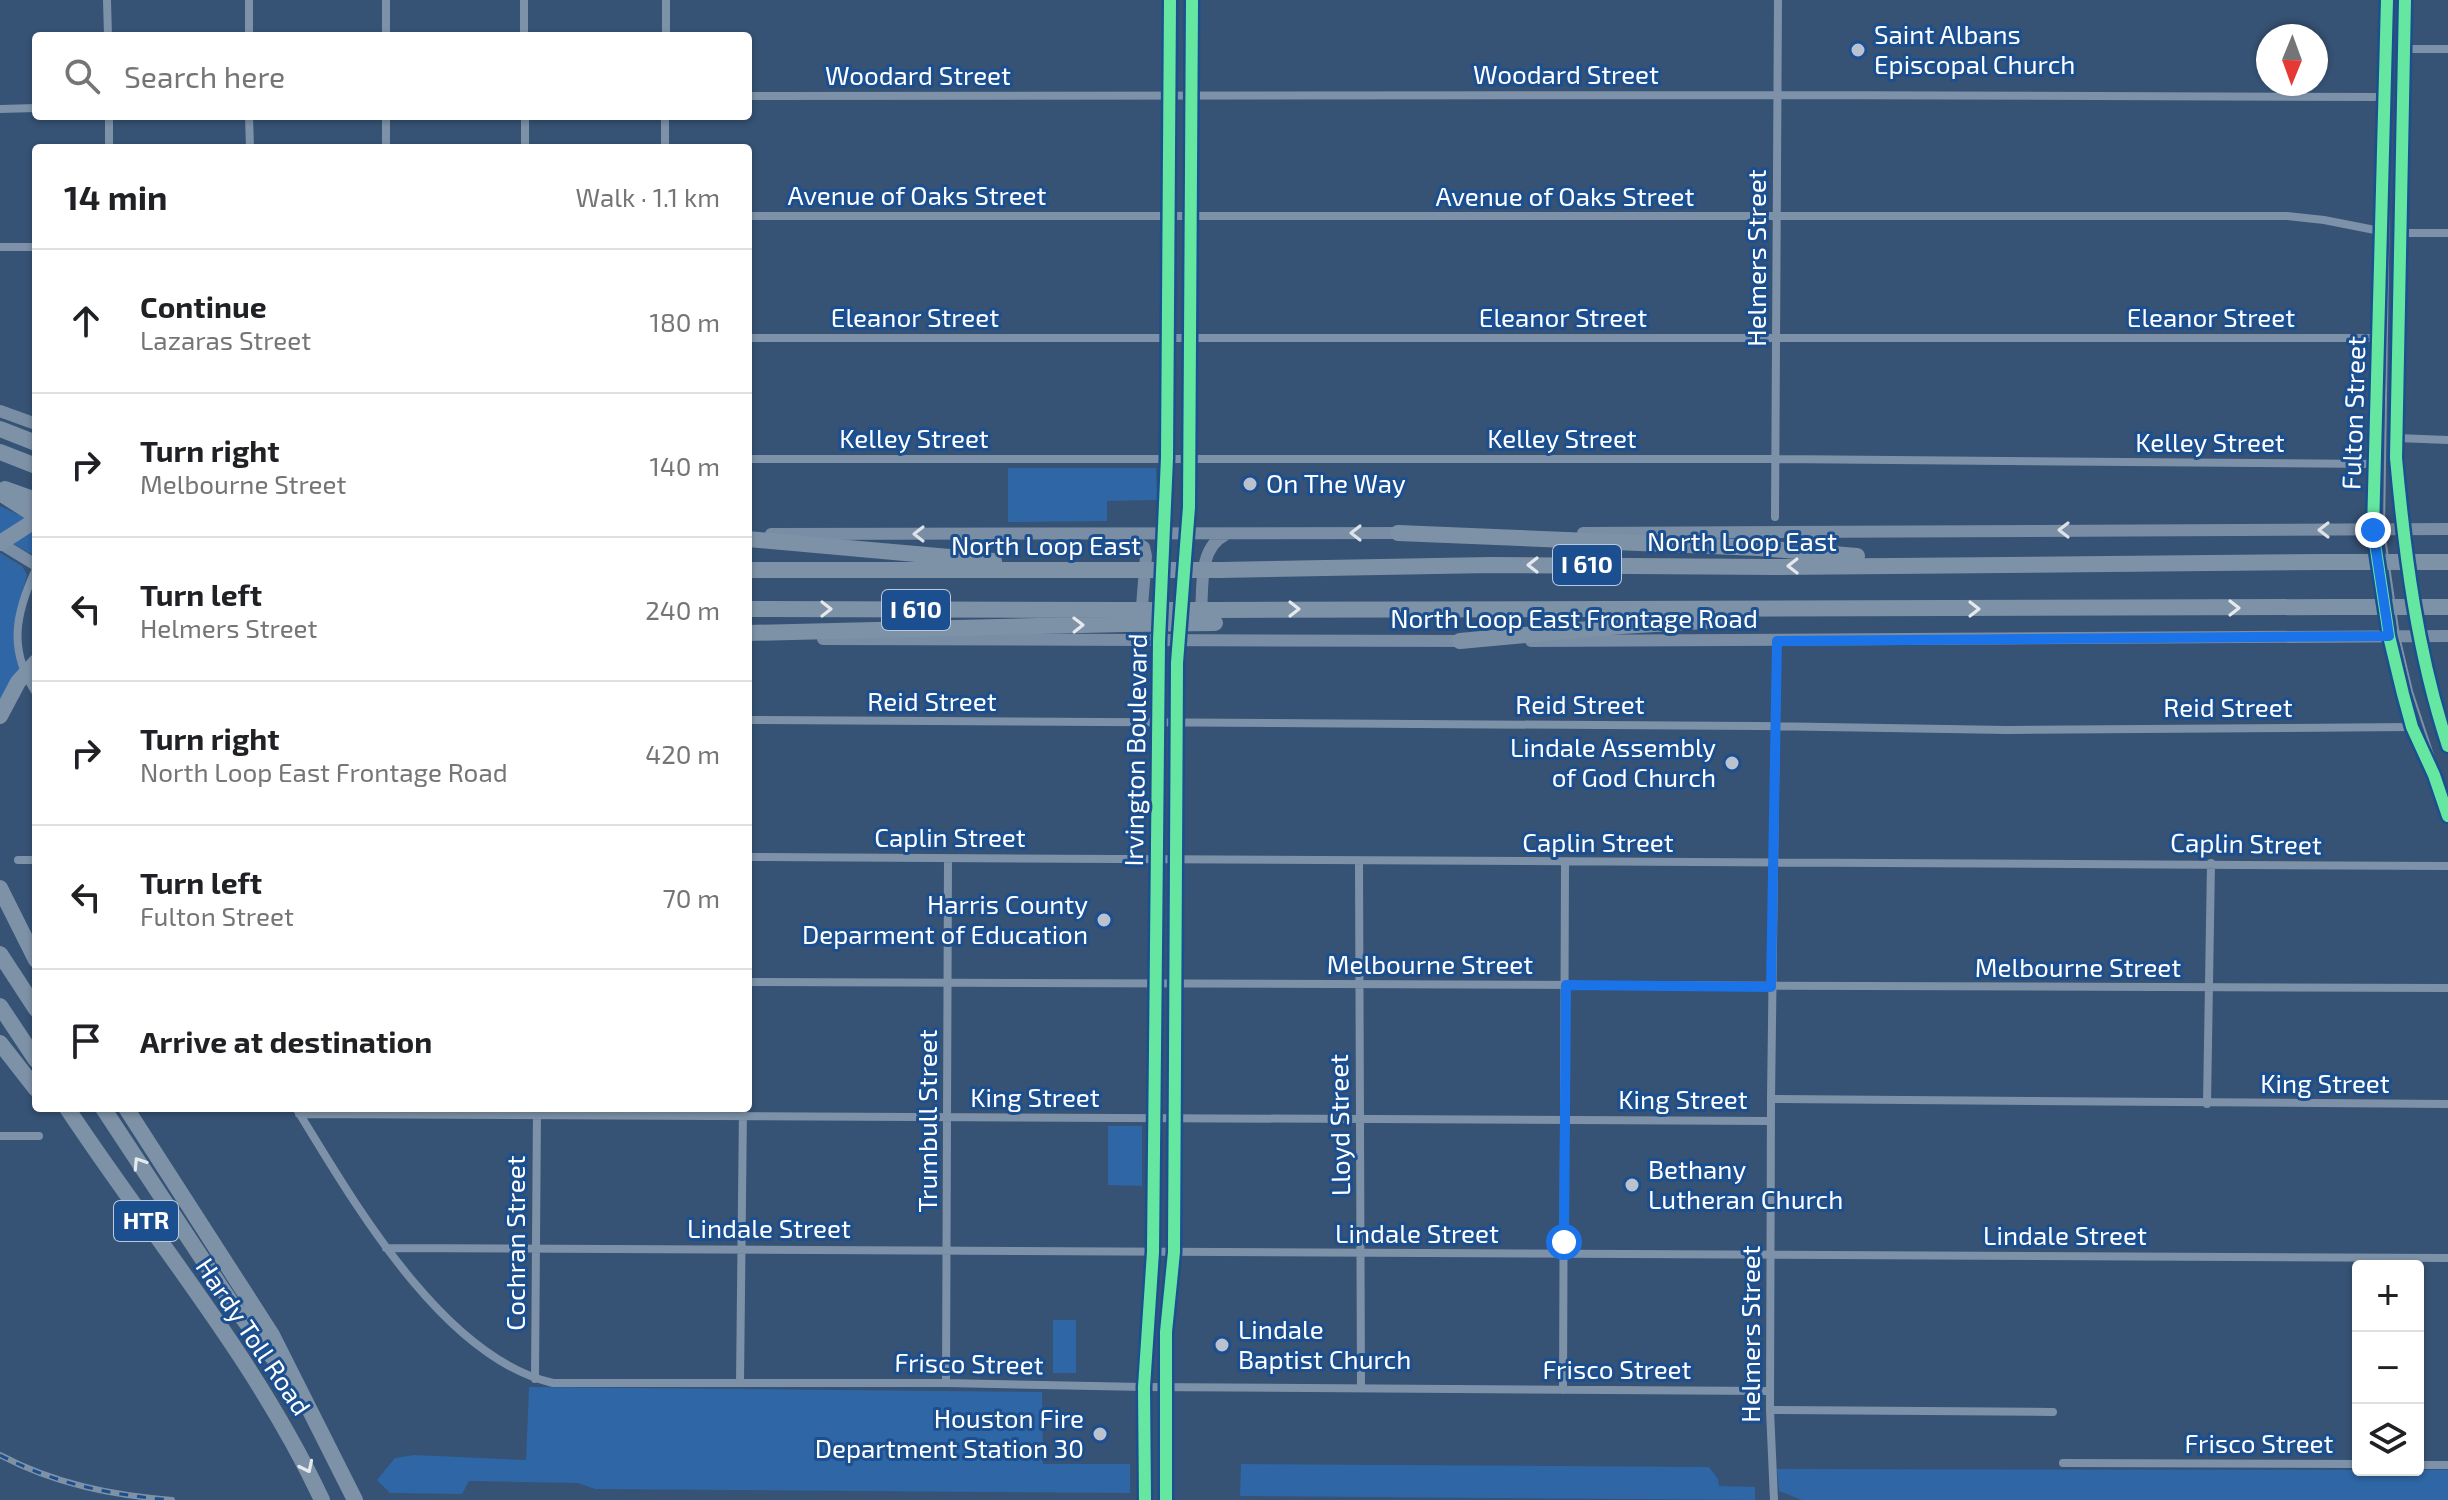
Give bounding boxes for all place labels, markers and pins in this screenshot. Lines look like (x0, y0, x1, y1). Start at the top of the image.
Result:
place label: Saint Albans Episcopal Church (1874, 18, 2075, 79)
marker: Saint Albans Episcopal Church (1849, 41, 1867, 59)
place label: On The Way (1266, 467, 1406, 498)
marker: On The Way (1241, 475, 1259, 493)
place label: Lindale Assembly of God Church (1510, 731, 1716, 792)
marker: Lindale Assembly of God Church (1723, 754, 1741, 772)
place label: Harris County Deparment of Education (802, 888, 1088, 949)
marker: Harris County Deparment of Education (1095, 911, 1113, 929)
place label: Bethany Lutheran Church (1648, 1153, 1843, 1214)
marker: Bethany Lutheran Church (1623, 1176, 1641, 1194)
place label: Lindale Baptist Church (1238, 1313, 1411, 1374)
marker: Lindale Baptist Church (1213, 1336, 1231, 1354)
place label: Houston Fire Department Station 30 (815, 1402, 1084, 1463)
marker: Houston Fire Department Station 30 (1091, 1425, 1109, 1443)

